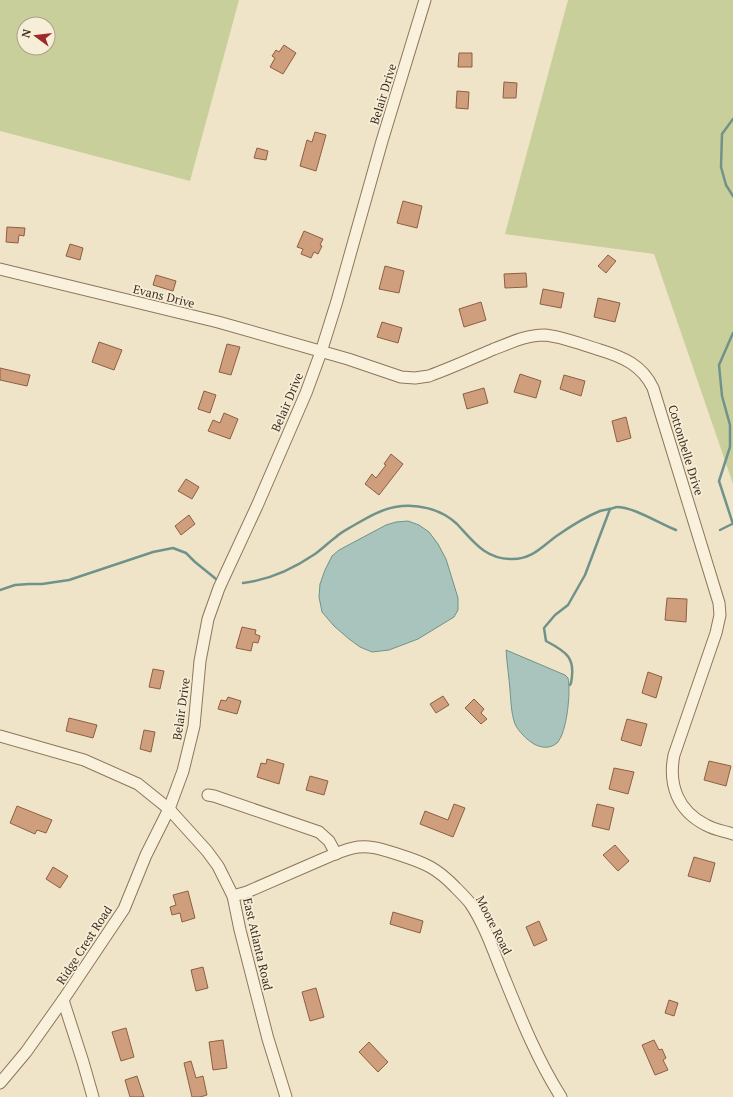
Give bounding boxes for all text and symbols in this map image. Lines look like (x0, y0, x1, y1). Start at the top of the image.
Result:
north arrow (16, 16, 56, 56)
text: N (18, 27, 34, 39)
street label: Belair Drive (367, 62, 399, 126)
street label: Evans Drive (132, 281, 196, 311)
street label: Belair Drive (268, 370, 306, 434)
street label: Cottonbelle Drive (665, 403, 707, 497)
street label: Belair Drive (169, 677, 193, 741)
street label: Moore Road (473, 893, 515, 957)
street label: East Atlanta Road (240, 896, 276, 992)
street label: Ridge Crest Road (53, 903, 115, 987)

